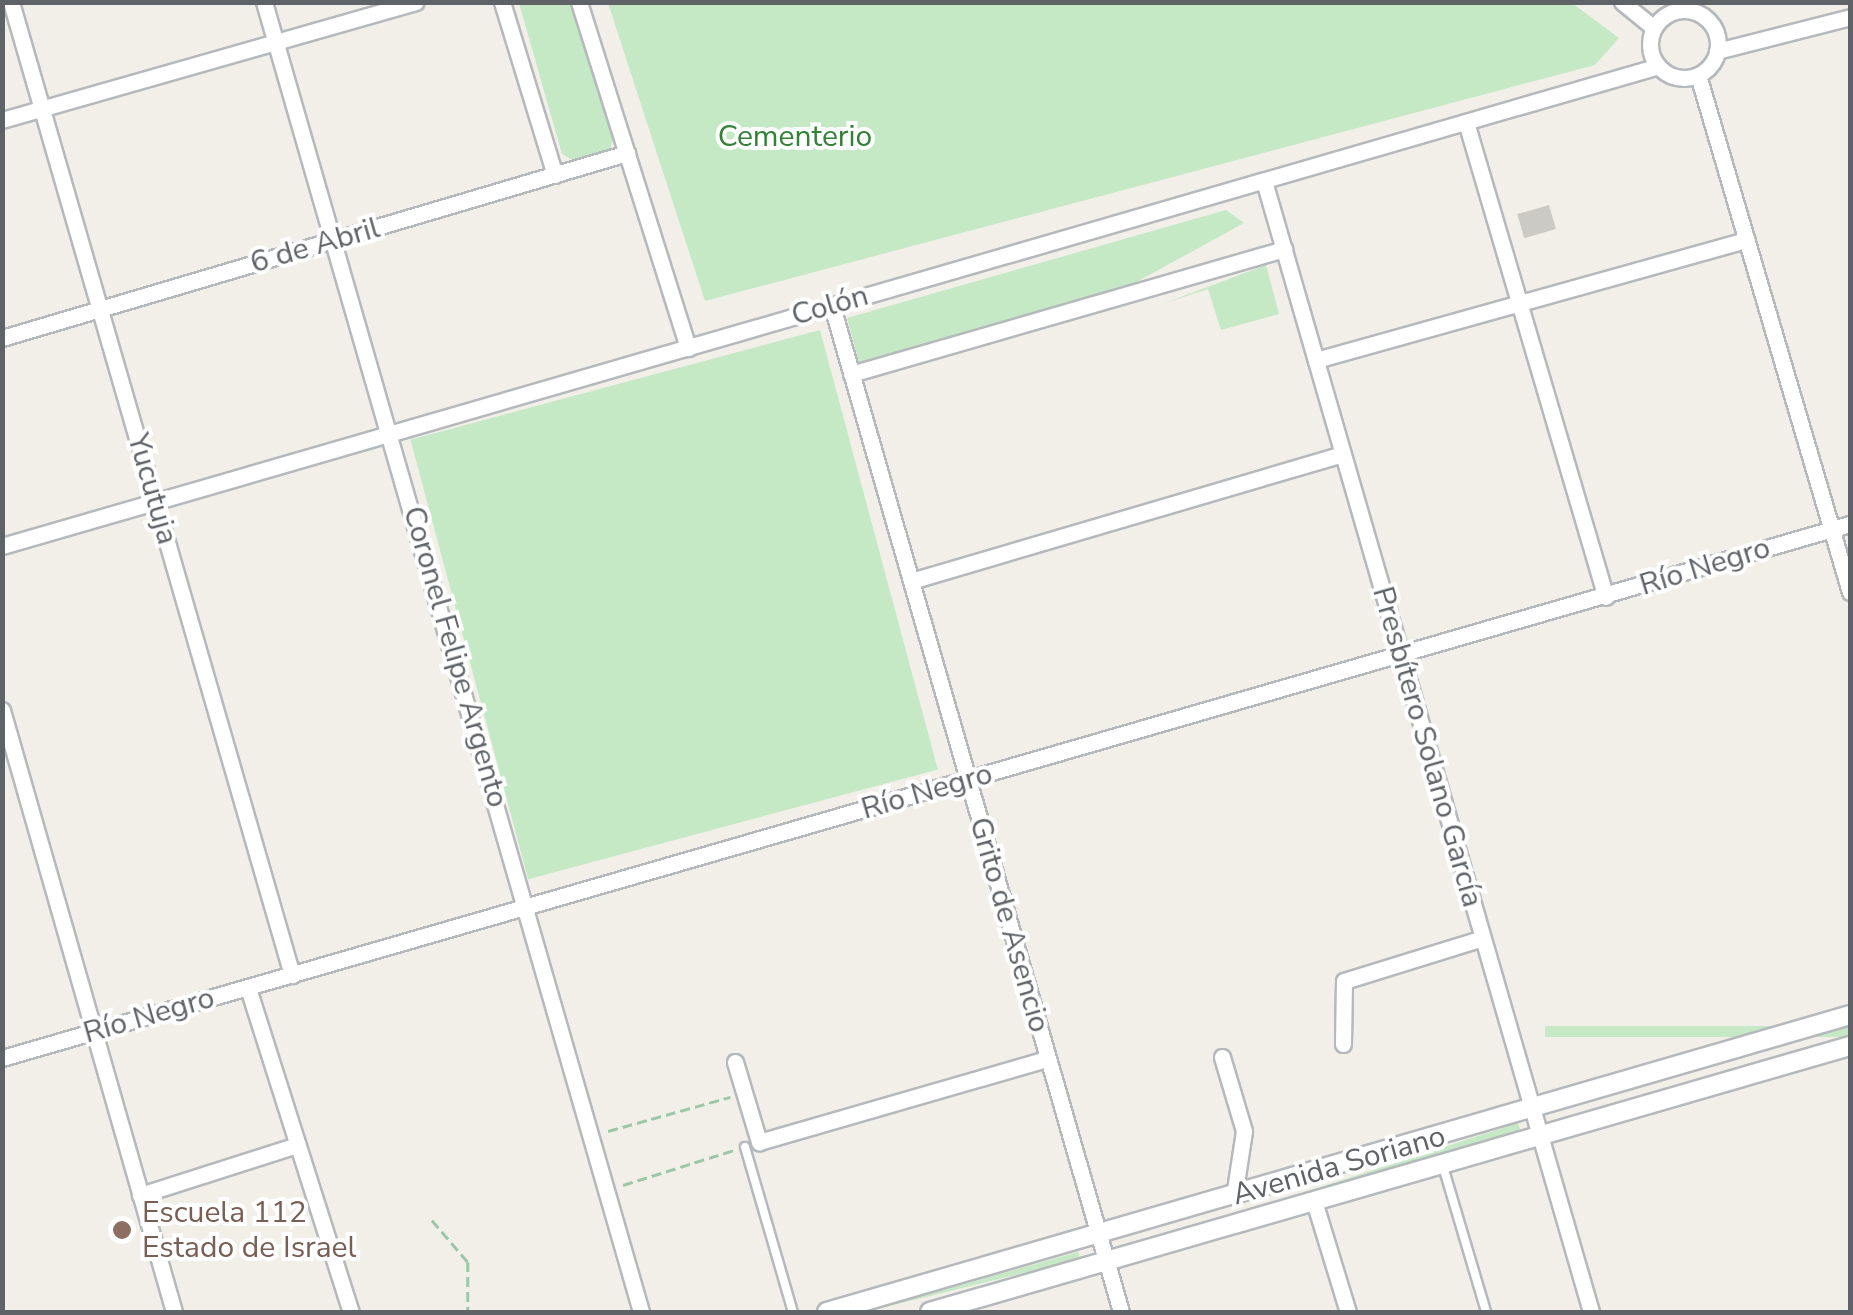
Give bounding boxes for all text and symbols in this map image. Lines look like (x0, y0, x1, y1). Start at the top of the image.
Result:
park label: Cementerio (718, 119, 872, 155)
street label: 6 de Abril (246, 210, 384, 282)
street label: Colón (787, 278, 873, 334)
street label: Yucutuja (119, 429, 185, 549)
street label: Coronel Felipe Argento (395, 502, 515, 812)
street label: Río Negro (1635, 530, 1775, 604)
street label: Presbítero Solano García (1364, 583, 1490, 911)
street label: Río Negro (857, 756, 997, 828)
street label: Grito de Asencio (961, 813, 1057, 1037)
street label: Río Negro (79, 980, 219, 1052)
street label: Avenida Soriano (1228, 1118, 1450, 1214)
place label: Escuela 112 Estado de Israel (142, 1195, 356, 1266)
marker: Escuela 112 Estado de Israel (111, 1219, 133, 1241)

